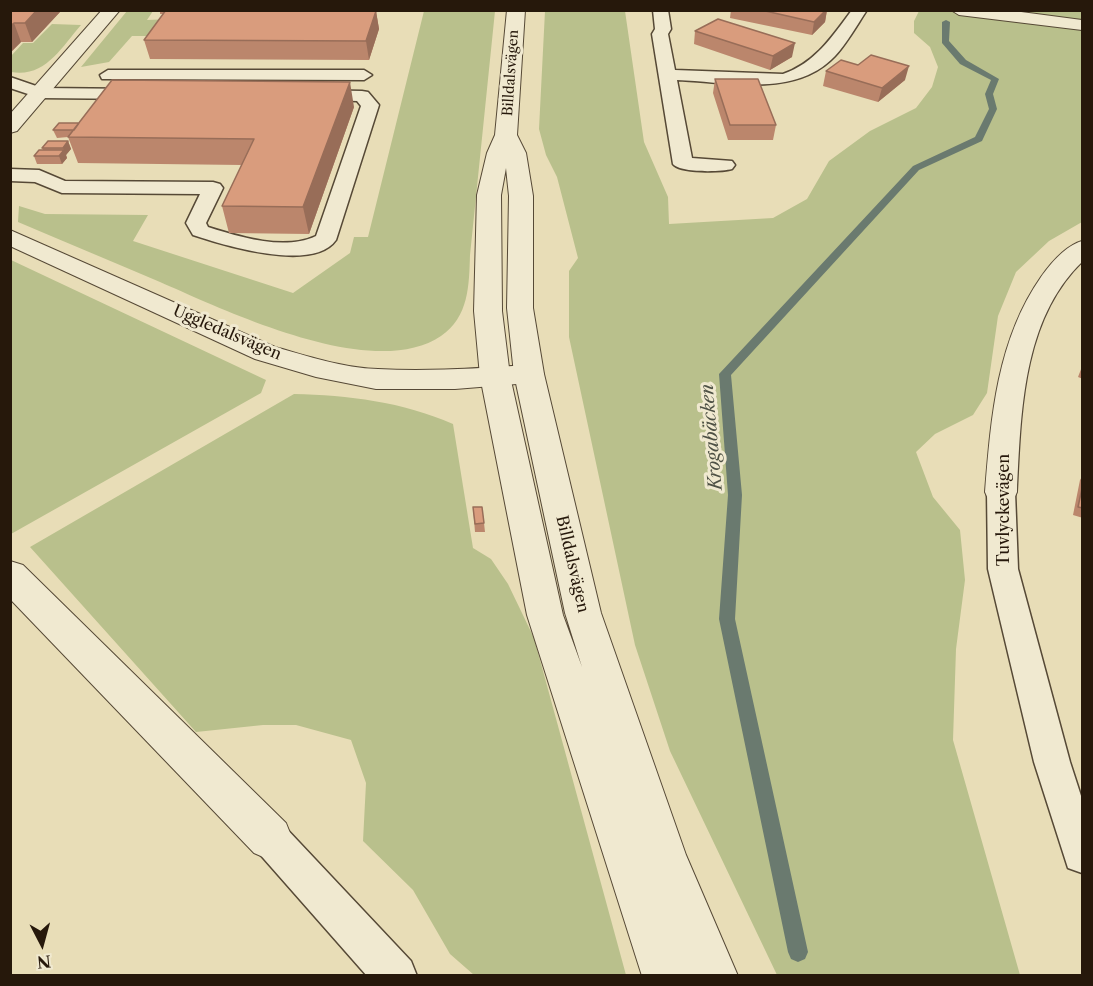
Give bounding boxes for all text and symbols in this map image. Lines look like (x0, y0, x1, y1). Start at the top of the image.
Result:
street label: Billdalsvägen (500, 29, 522, 117)
street label: Uggledalsvägen (170, 301, 284, 365)
water label: Krogabäcken (697, 383, 727, 491)
street label: Tuvlyckevägen (994, 454, 1014, 566)
street label: Billdalsvägen (551, 513, 593, 615)
north arrow (12, 914, 72, 974)
text: N (36, 951, 52, 973)

